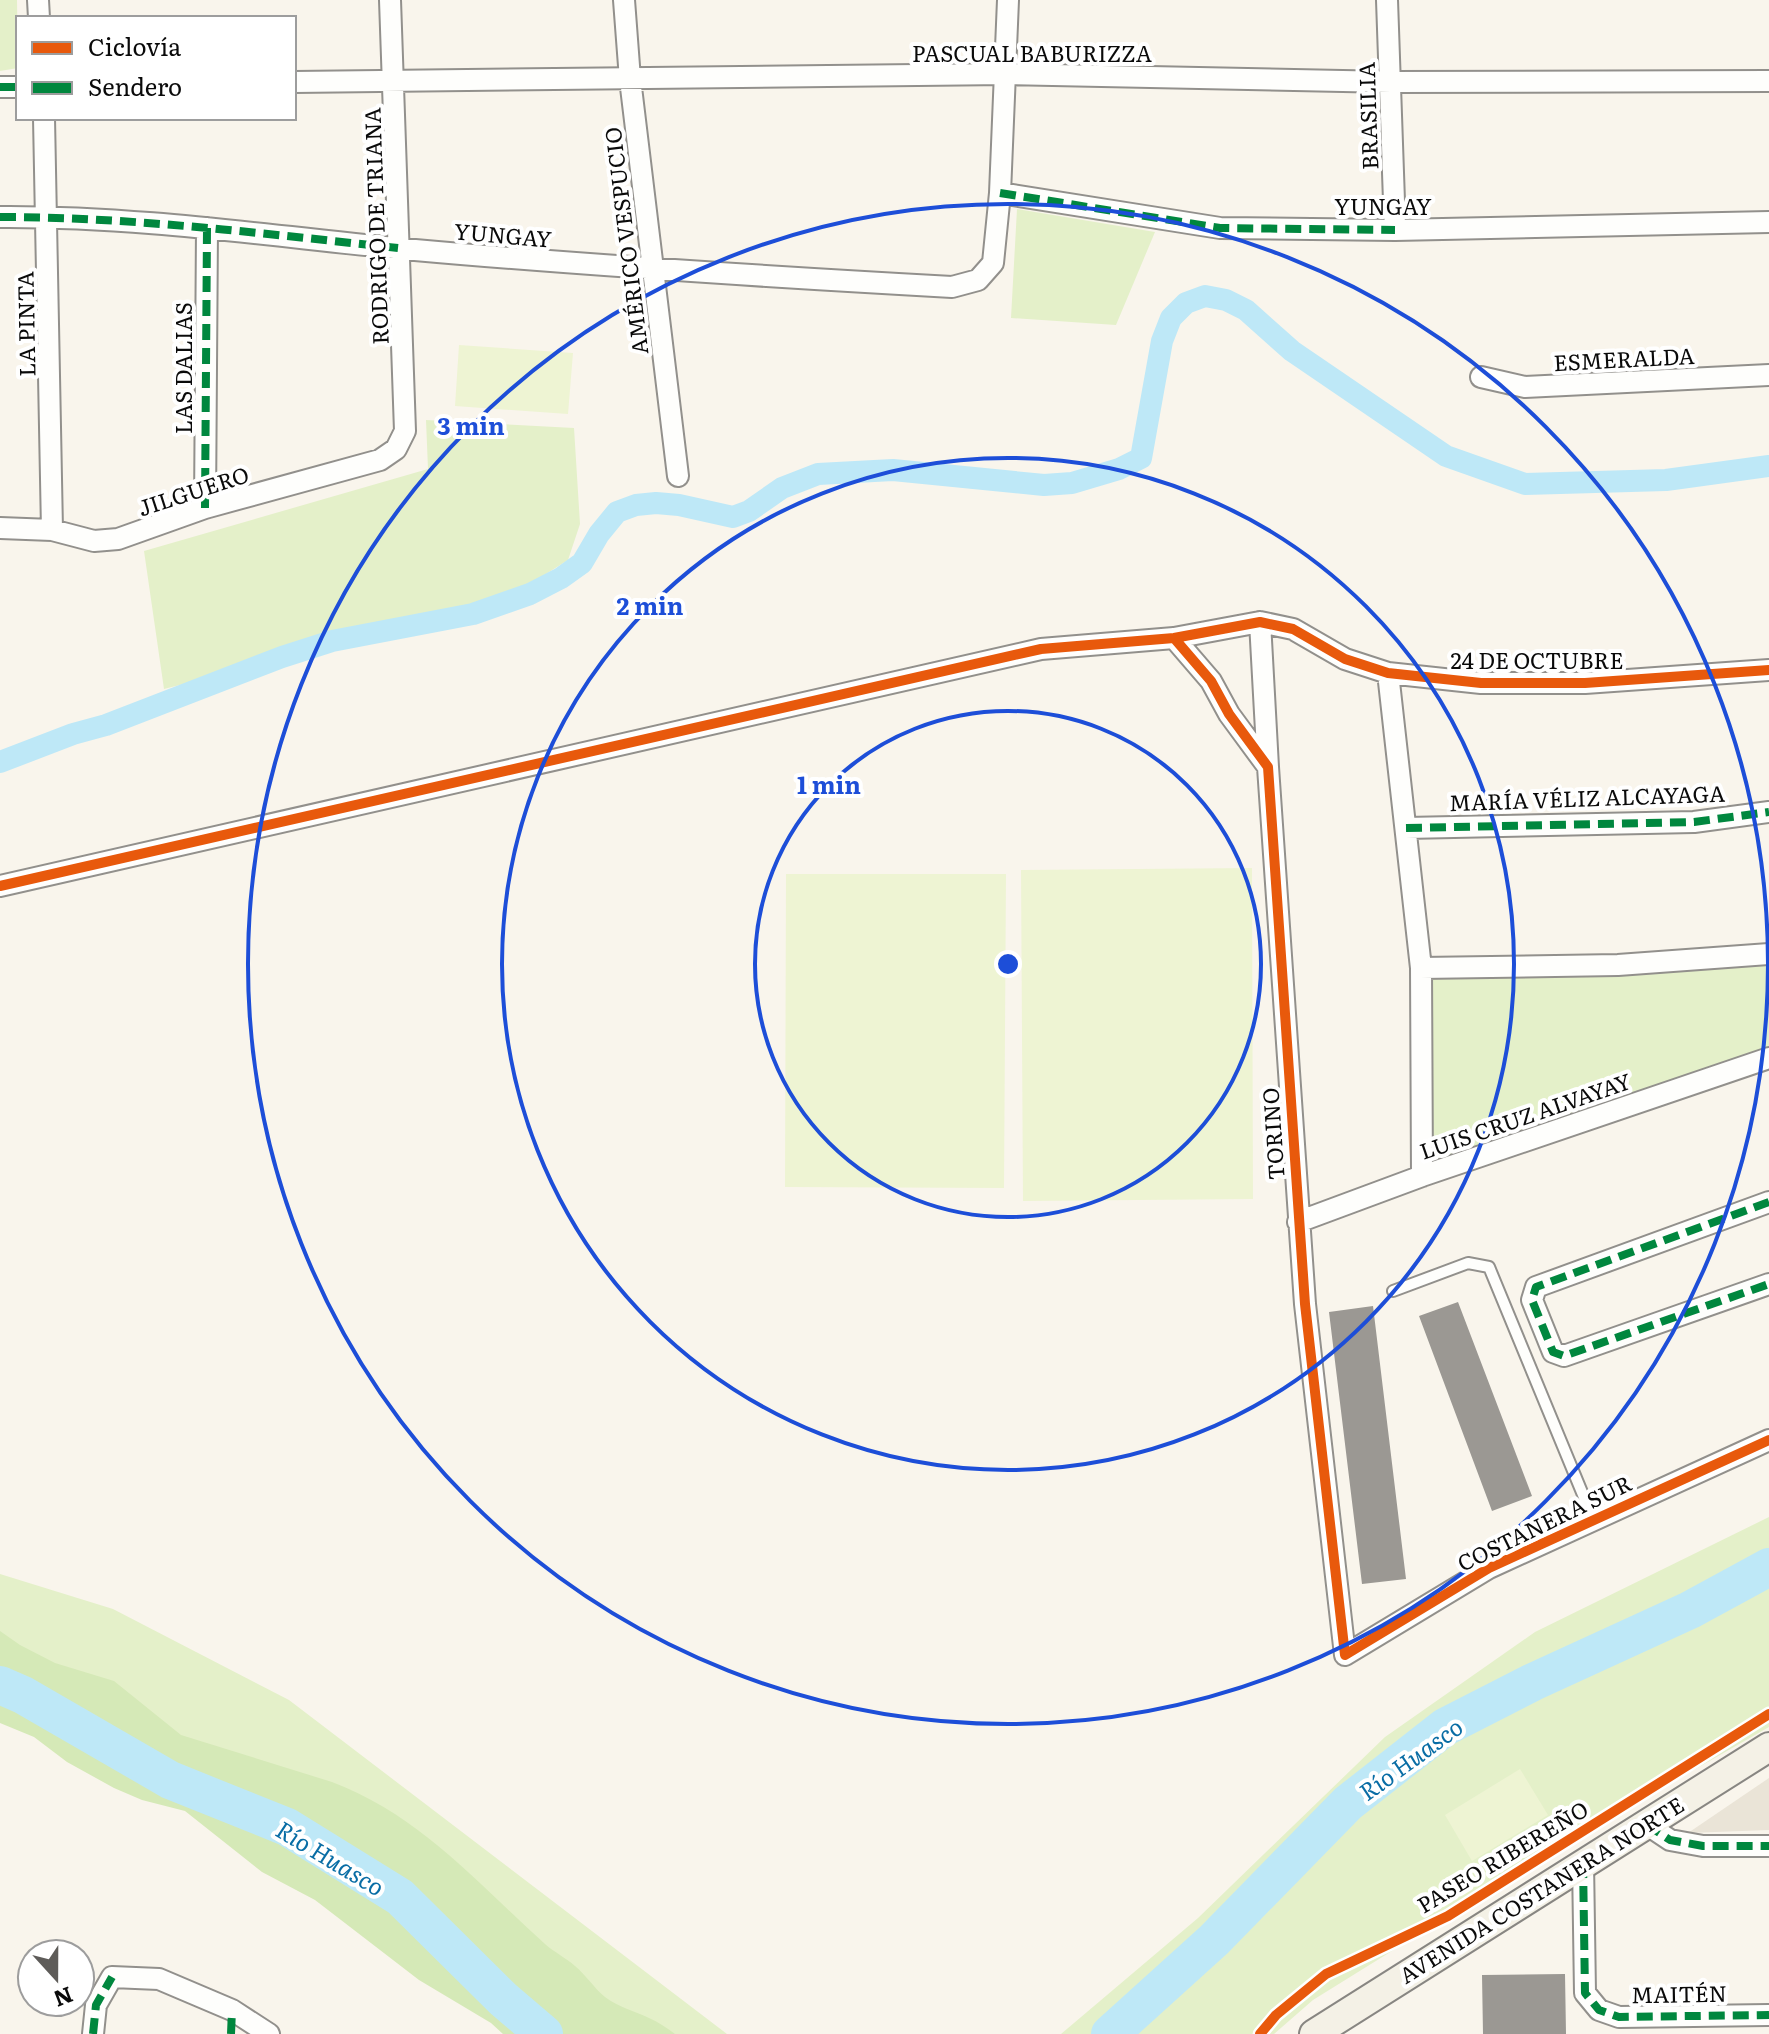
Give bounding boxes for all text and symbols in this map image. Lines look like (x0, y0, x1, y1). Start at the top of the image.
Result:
legend (16, 16, 296, 120)
text: Ciclovía (88, 28, 181, 63)
street label: PASCUAL BABURIZZA (912, 36, 1152, 69)
street label: BRASILIA (1349, 61, 1385, 171)
text: Sendero (88, 68, 182, 103)
street label: RODRIGO DE TRIANA (354, 107, 396, 345)
street label: AMÉRICO VESPUCIO (595, 125, 655, 357)
street label: YUNGAY (1334, 189, 1432, 222)
street label: YUNGAY (453, 213, 553, 255)
street label: LA PINTA (8, 271, 42, 377)
street label: LAS DALIAS (166, 302, 199, 434)
street label: ESMERALDA (1553, 338, 1695, 378)
text: 3 min (437, 407, 505, 442)
street label: JILGUERO (133, 457, 253, 523)
text: 2 min (616, 587, 684, 622)
street label: 24 DE OCTUBRE (1450, 643, 1624, 676)
text: 1 min (797, 766, 861, 801)
street label: MARÍA VÉLIZ ALCAYAGA (1448, 776, 1726, 818)
centre of rings (994, 950, 1022, 978)
street label: LUIS CRUZ ALVAYAY (1415, 1063, 1635, 1167)
street label: TORINO (1252, 1087, 1292, 1181)
street label: COSTANERA SUR (1451, 1465, 1637, 1579)
water label: Río Huasco (1351, 1708, 1469, 1808)
street label: AVENIDA COSTANERA NORTE (1392, 1787, 1690, 1991)
street label: PASEO RIBEREÑO (1410, 1792, 1594, 1920)
water label: Río Huasco (270, 1811, 392, 1903)
north arrow (16, 1938, 96, 2018)
street label: MAITÉN (1631, 1976, 1727, 2010)
text: N (49, 1979, 78, 2017)

